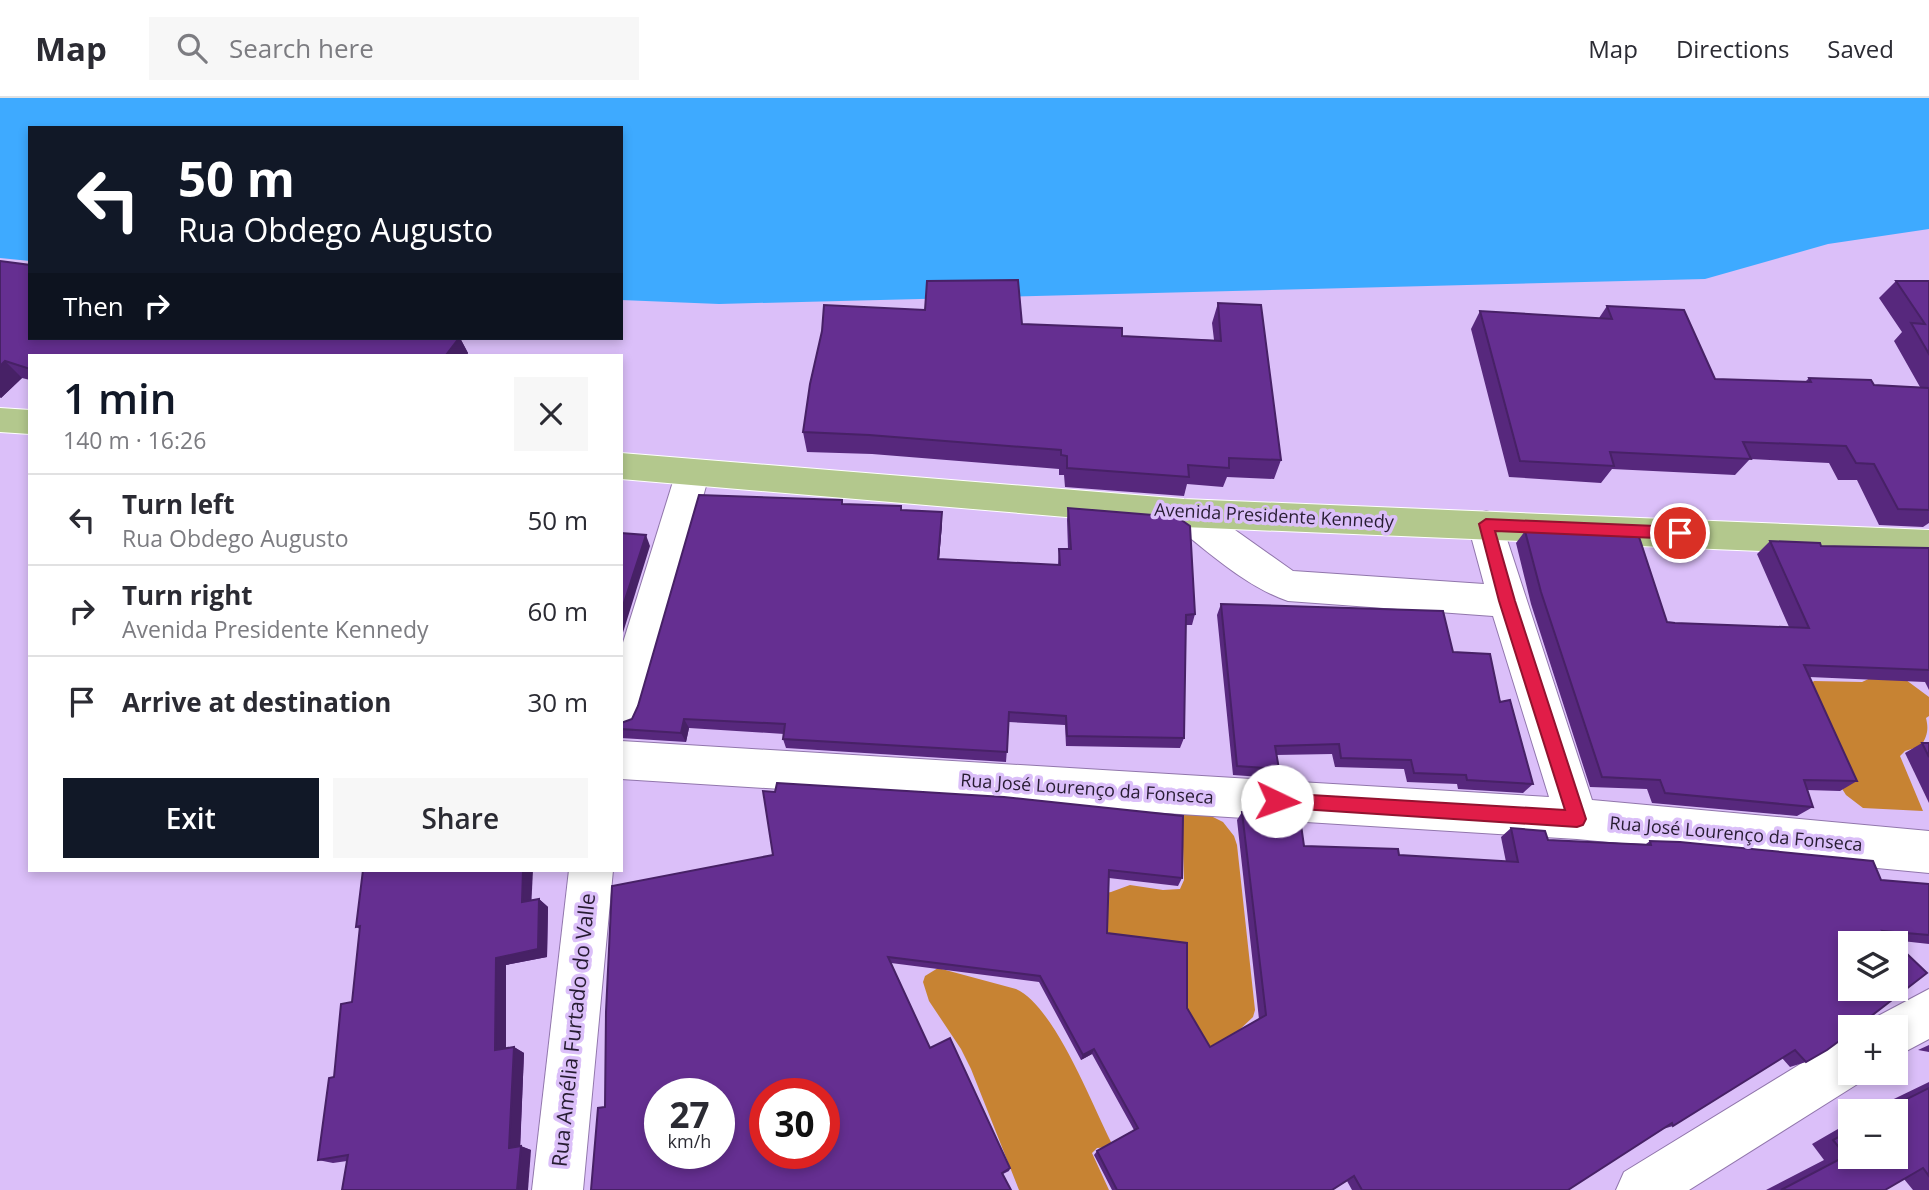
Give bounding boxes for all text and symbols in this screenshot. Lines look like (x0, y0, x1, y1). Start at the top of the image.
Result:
search box (149, 17, 639, 80)
text: Map (35, 26, 107, 71)
icon: search (173, 29, 211, 67)
text: Search here (229, 30, 374, 66)
text: Map (1588, 32, 1638, 65)
text: Directions (1676, 32, 1789, 65)
text: Saved (1827, 32, 1894, 65)
text: 50 m (178, 145, 295, 211)
icon: left (63, 154, 154, 245)
text: Rua Obdego Augusto (178, 208, 493, 251)
icon: right (138, 287, 176, 325)
text: Then (63, 288, 124, 324)
text: 1 min (63, 369, 176, 426)
button: close (514, 377, 588, 451)
text: 140 m · 16:26 (63, 424, 206, 456)
text: Turn left (122, 486, 234, 522)
street label: Avenida Presidente Kennedy (1154, 497, 1395, 533)
icon: left (63, 501, 101, 539)
text: 50 m (527, 502, 588, 538)
pin (1650, 503, 1710, 563)
icon: arrive (1661, 514, 1699, 552)
text: Rua Obdego Augusto (122, 522, 349, 554)
text: Turn right (122, 577, 253, 613)
icon: right (63, 592, 101, 630)
text: 60 m (527, 593, 588, 629)
text: Avenida Presidente Kennedy (122, 613, 429, 645)
icon: arrive (63, 683, 101, 721)
text: Arrive at destination (122, 684, 391, 720)
text: 30 m (527, 684, 588, 720)
position arrow (1240, 764, 1314, 838)
street label: Rua José Lourenço da Fonseca (960, 767, 1215, 809)
button: Exit (63, 778, 319, 858)
button: Share (333, 778, 588, 858)
street label: Rua José Lourenço da Fonseca (1609, 810, 1864, 856)
street label: Rua Amélia Furtado do Valle (545, 892, 601, 1168)
map controls (1838, 931, 1908, 1169)
button: layers (1838, 931, 1908, 1001)
button: + (1838, 1015, 1908, 1085)
speed limit sign: 30 (749, 1078, 840, 1169)
text: 27 (669, 1091, 710, 1138)
button: − (1838, 1099, 1908, 1169)
text: km/h (668, 1129, 711, 1153)

